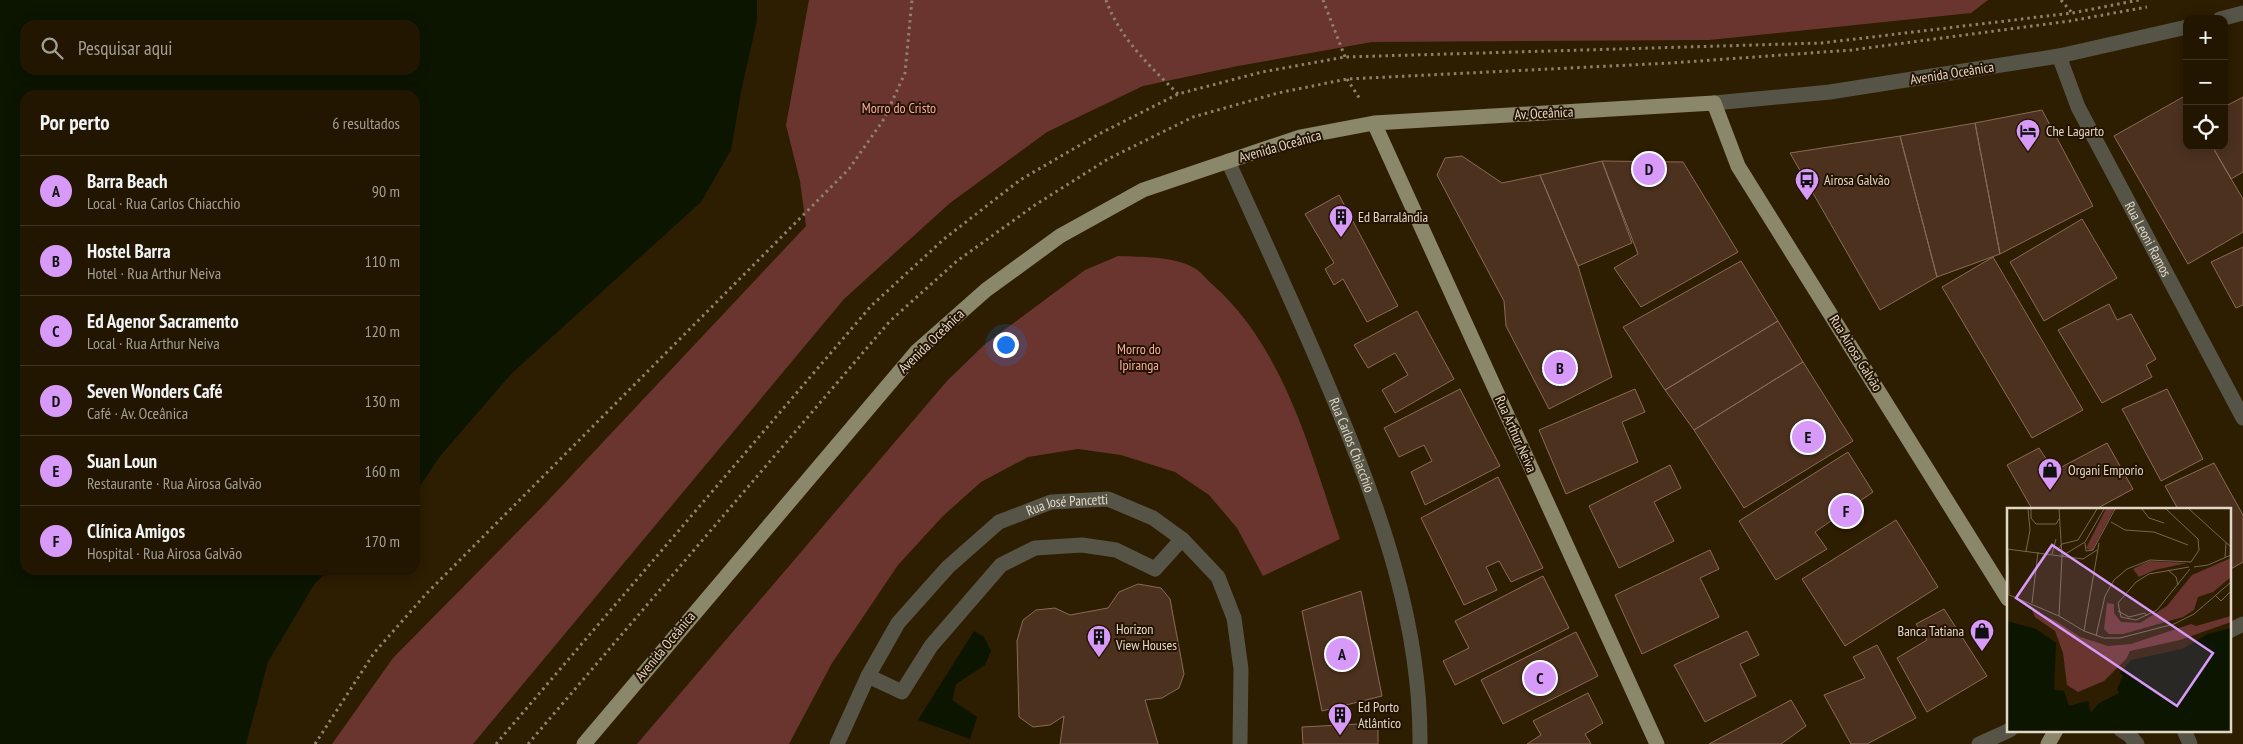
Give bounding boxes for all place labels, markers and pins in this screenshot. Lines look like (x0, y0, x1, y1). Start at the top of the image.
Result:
hotel icon: Che Lagarto (2015, 118, 2041, 152)
place label: Che Lagarto (2046, 122, 2104, 140)
pin: D (1633, 150, 1665, 188)
bus stop icon: Airosa Galvão (1794, 167, 1820, 201)
place label: Airosa Galvão (1824, 171, 1890, 189)
building icon: Ed Barralândia (1328, 204, 1354, 238)
place label: Ed Barralândia (1358, 208, 1428, 226)
pin: B (1544, 349, 1576, 387)
pin: E (1792, 418, 1824, 456)
shop icon: Organi Emporio (2037, 457, 2063, 491)
place label: Organi Emporio (2068, 461, 2144, 479)
pin: F (1830, 492, 1862, 530)
shop icon: Banca Tatiana (1969, 618, 1995, 652)
place label: Horizon View Houses (1115, 620, 1177, 654)
place label: Banca Tatiana (1898, 622, 1964, 640)
building icon: Horizon View Houses (1086, 624, 1112, 658)
pin: A (1326, 635, 1358, 673)
pin: C (1524, 659, 1556, 697)
place label: Ed Porto Atlântico (1358, 698, 1401, 732)
building icon: Ed Porto Atlântico (1327, 702, 1353, 736)

